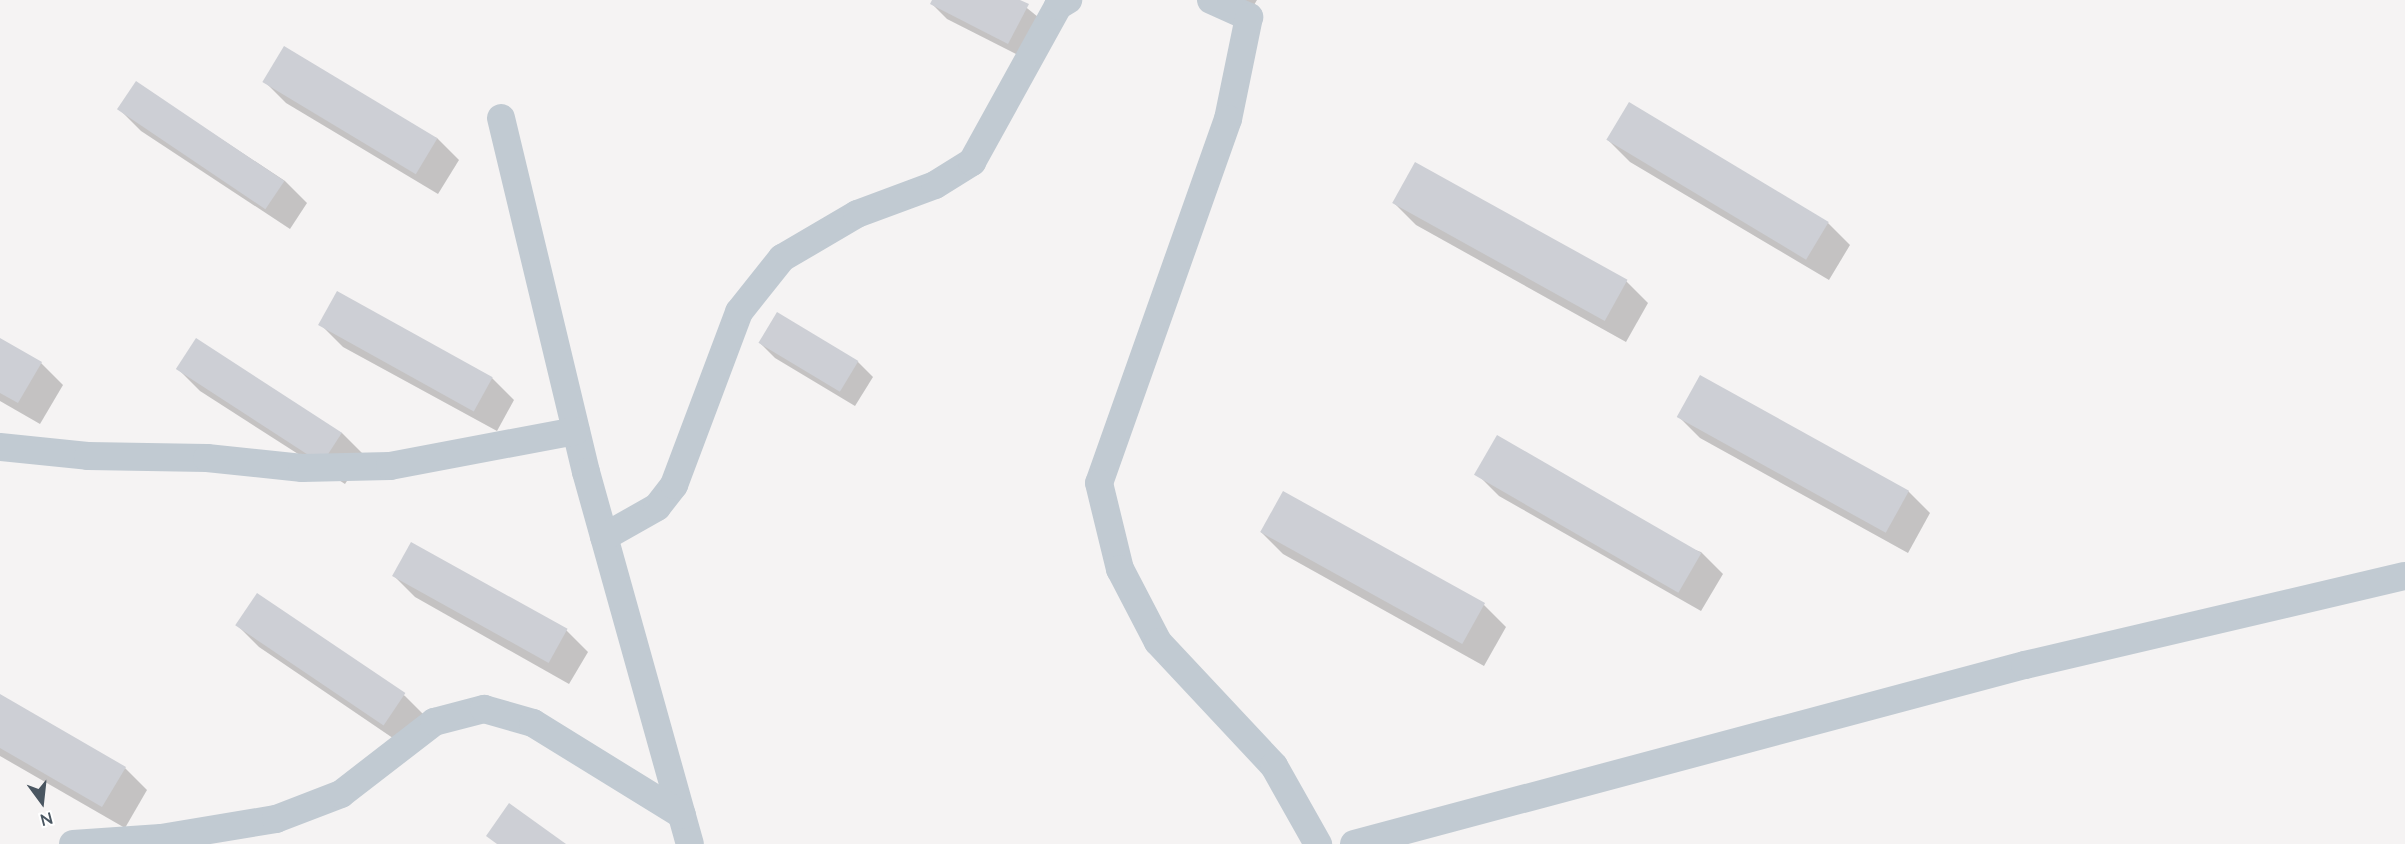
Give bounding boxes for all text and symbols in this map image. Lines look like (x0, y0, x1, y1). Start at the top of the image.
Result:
north arrow (12, 772, 72, 832)
text: N (38, 809, 55, 831)

